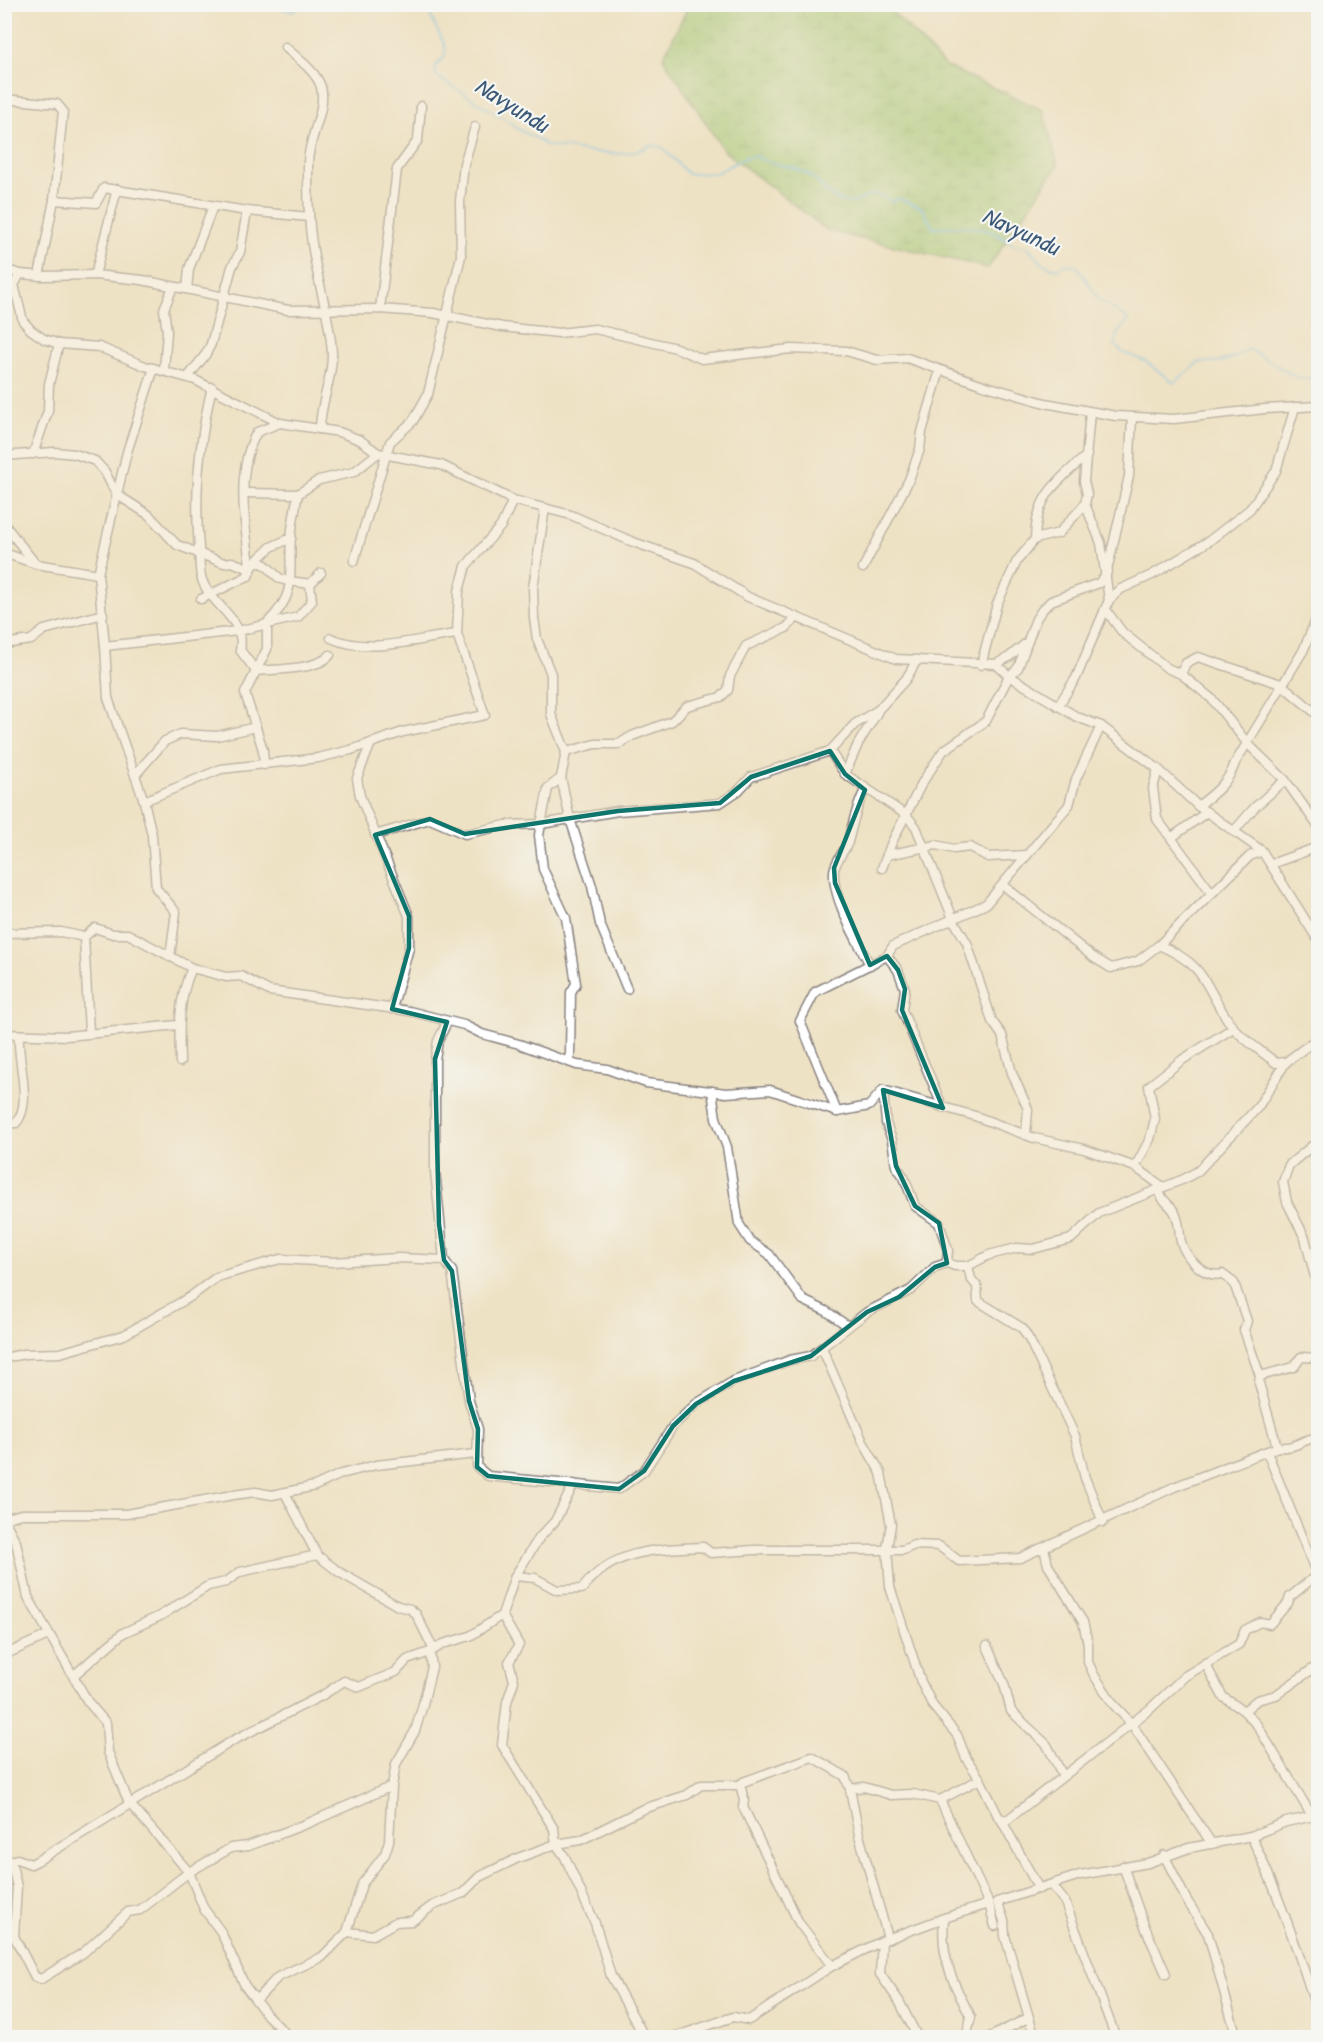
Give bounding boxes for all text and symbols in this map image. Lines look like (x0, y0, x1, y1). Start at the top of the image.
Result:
water label: Navyundu (469, 69, 558, 141)
water label: Navyundu (977, 198, 1067, 264)

